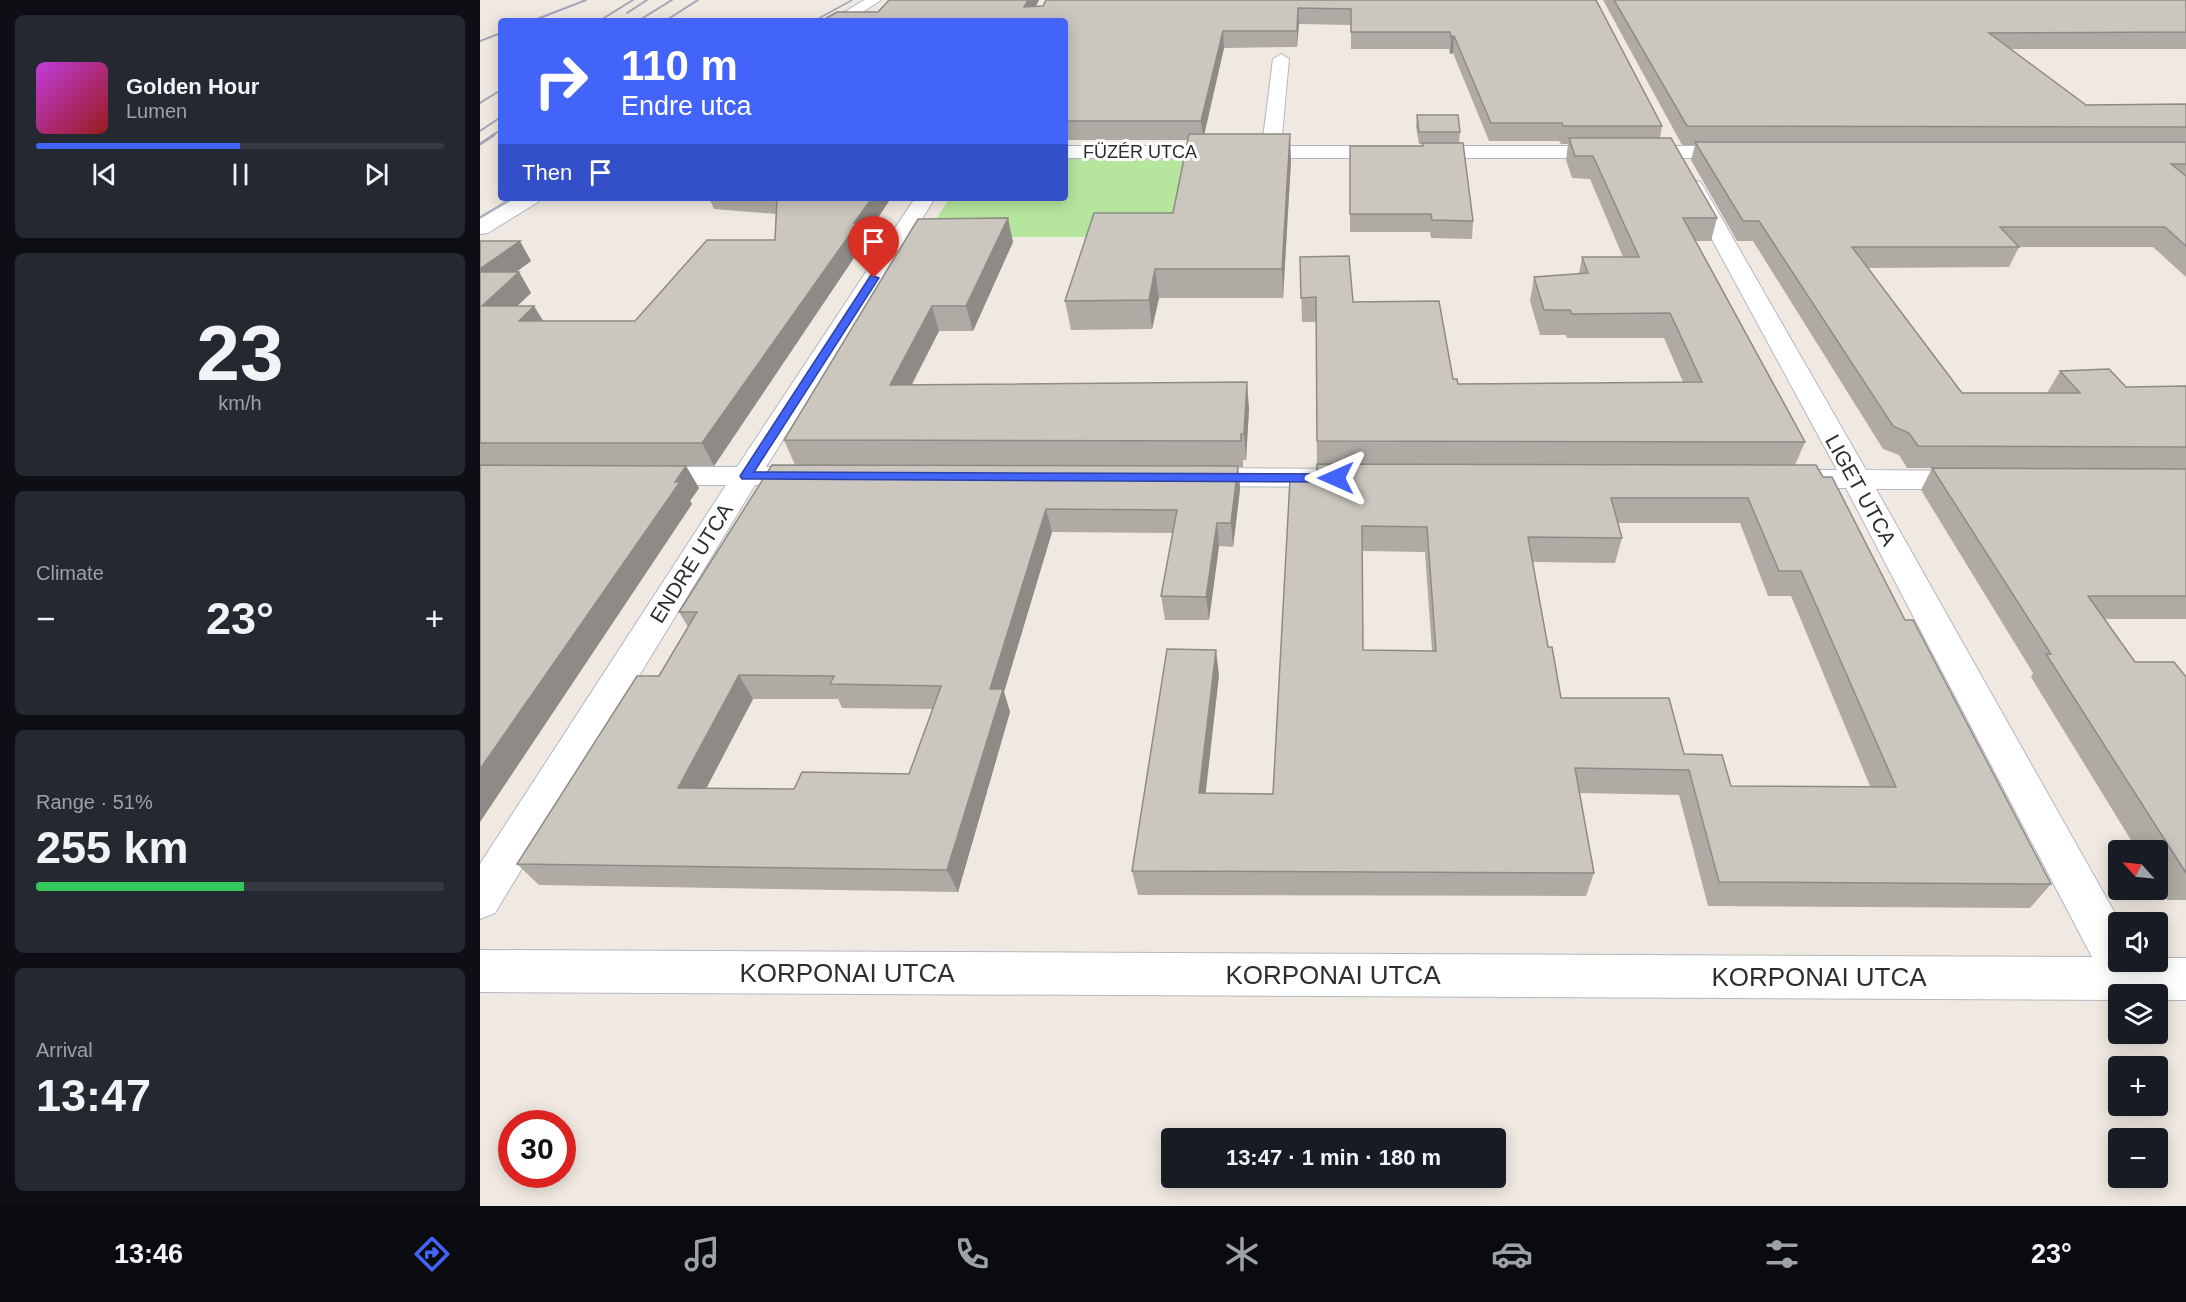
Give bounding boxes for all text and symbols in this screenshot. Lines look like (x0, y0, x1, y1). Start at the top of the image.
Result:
icon: right (522, 42, 600, 120)
text: 110 m (621, 42, 738, 89)
text: Golden Hour (126, 74, 259, 99)
text: Endre utca (621, 91, 752, 121)
text: Lumen (126, 100, 187, 122)
street label: FÜZÉR UTCA (1083, 142, 1197, 162)
icon: arrive (584, 156, 617, 189)
icon: previous (88, 158, 121, 191)
icon: pause (224, 158, 257, 191)
icon: next (360, 158, 393, 191)
text: Then (522, 160, 572, 185)
pin (848, 216, 899, 278)
icon: arrive (857, 225, 890, 258)
text: 23 (197, 309, 283, 397)
text: km/h (218, 392, 262, 414)
street label: LIGET UTCA (1821, 430, 1901, 550)
position arrow (1304, 446, 1368, 510)
street label: ENDRE UTCA (645, 499, 737, 627)
text: Climate (36, 562, 104, 584)
text: 23° (206, 593, 274, 644)
text: − (36, 600, 55, 637)
text: + (425, 600, 444, 637)
text: Range · 51% (36, 791, 153, 813)
text: 255 km (36, 822, 189, 873)
north arrow (2108, 840, 2168, 900)
map controls (2108, 840, 2168, 1188)
button: sound (2108, 912, 2168, 972)
street label: KORPONAI UTCA (739, 958, 955, 988)
street label: KORPONAI UTCA (1225, 960, 1441, 990)
street label: KORPONAI UTCA (1711, 962, 1927, 992)
button: layers (2108, 984, 2168, 1044)
text: Arrival (36, 1039, 93, 1061)
button: + (2108, 1056, 2168, 1116)
text: 13:47 (36, 1070, 151, 1121)
speed limit sign: 30 (498, 1110, 576, 1188)
button: − (2108, 1128, 2168, 1188)
text: 13:47 · 1 min · 180 m (1226, 1145, 1441, 1170)
icon: directions (411, 1233, 453, 1275)
icon: music (681, 1233, 723, 1275)
icon: phone (951, 1233, 993, 1275)
icon: climate (1221, 1233, 1263, 1275)
icon: car (1491, 1233, 1533, 1275)
icon: filters (1761, 1233, 1803, 1275)
text: 13:46 (114, 1239, 183, 1269)
text: 23° (2031, 1239, 2072, 1269)

